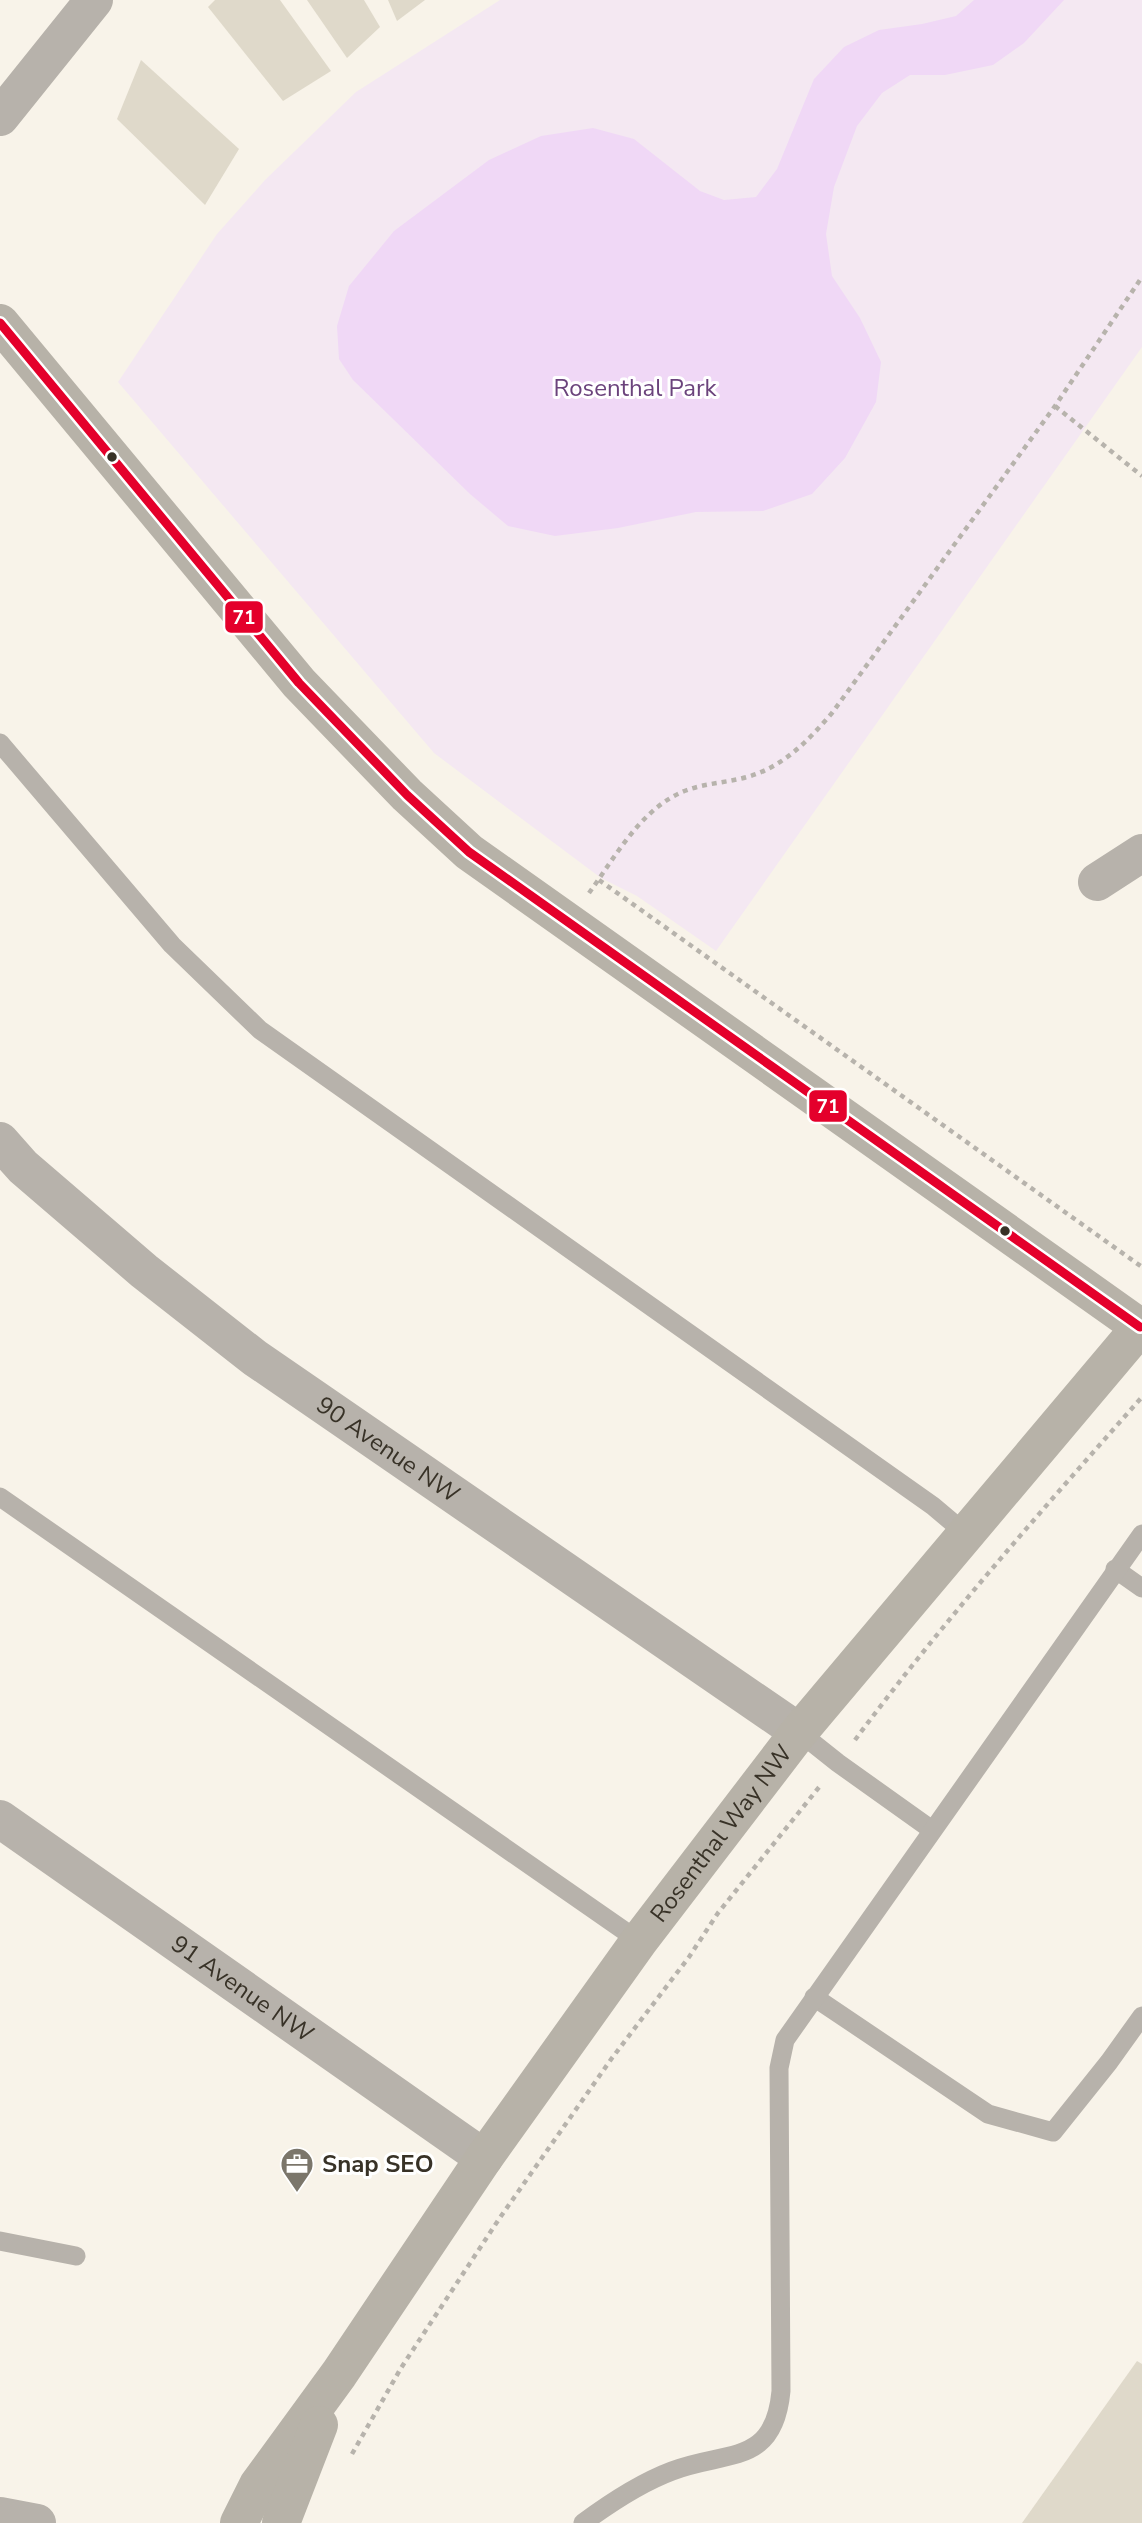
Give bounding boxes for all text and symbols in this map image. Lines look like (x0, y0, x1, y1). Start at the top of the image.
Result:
park label: Rosenthal Park (553, 372, 718, 404)
unlabelled marker (105, 450, 119, 464)
line badge: 71 (224, 600, 264, 634)
text: 71 (233, 605, 255, 631)
line badge: 71 (808, 1089, 848, 1123)
text: 71 (817, 1094, 839, 1120)
unlabelled marker (998, 1224, 1012, 1238)
street label: 90 Avenue NW (310, 1389, 466, 1510)
street label: Rosenthal Way NW (643, 1738, 799, 1929)
street label: 91 Avenue NW (165, 1928, 320, 2050)
office icon: Snap SEO (278, 2145, 316, 2194)
place label: Snap SEO (322, 2148, 433, 2180)

